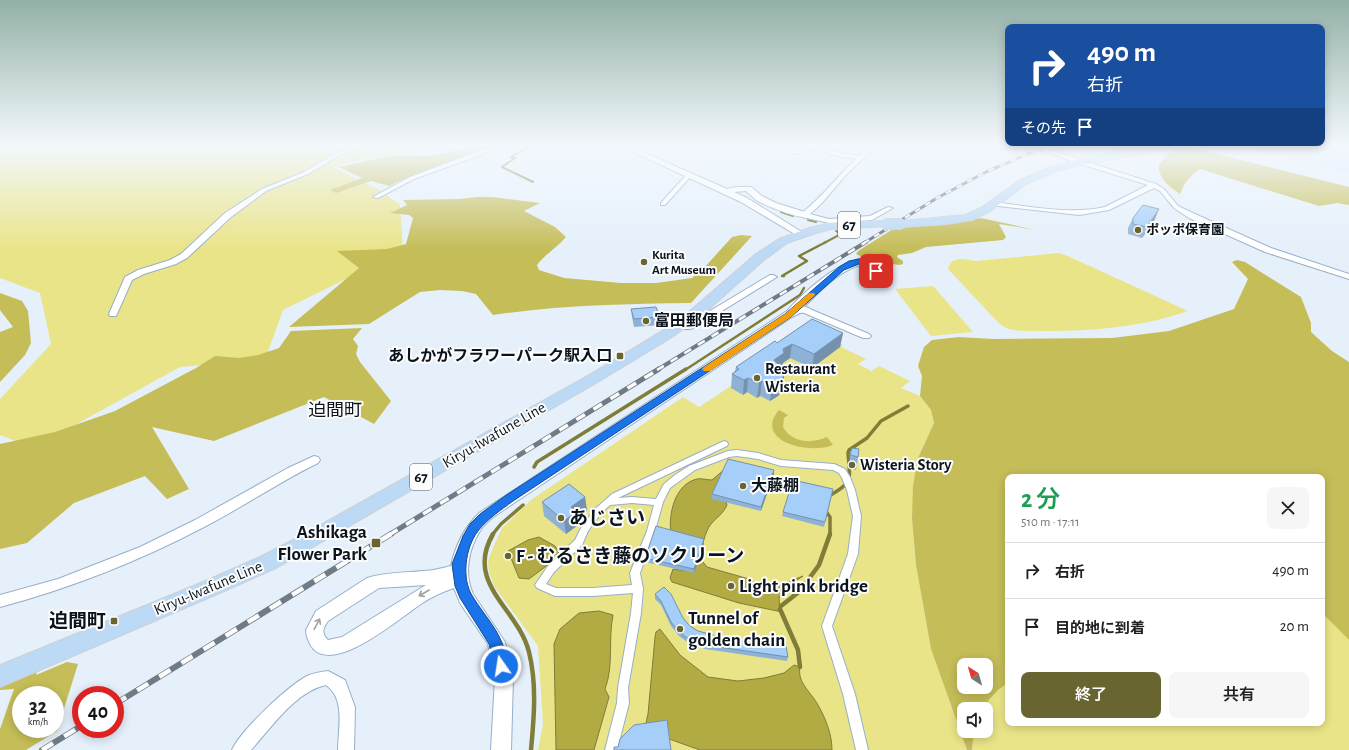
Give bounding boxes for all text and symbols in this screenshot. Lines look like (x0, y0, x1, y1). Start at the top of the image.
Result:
text: 490 m (1087, 39, 1156, 67)
icon: right (1021, 40, 1073, 92)
text: 右折 (1087, 77, 1123, 95)
icon: arrive (1074, 116, 1096, 138)
text: その先 (1021, 121, 1066, 136)
road number: 67 (838, 212, 860, 238)
place label: ポッポ保育園 (1146, 222, 1224, 237)
marker: ポッポ保育園 (1133, 225, 1143, 235)
place label: Kurita Art Museum (652, 249, 716, 277)
pin (859, 254, 893, 288)
marker: Kurita Art Museum (639, 257, 649, 267)
icon: arrive (865, 260, 887, 282)
place label: 富田郵便局 (654, 312, 734, 329)
marker: 富田郵便局 (641, 316, 651, 326)
place label: あしかがフラワーパーク駅入口 (388, 347, 612, 364)
marker: あしかがフラワーパーク駅入口 (615, 351, 625, 361)
place label: Restaurant Wisteria (765, 361, 836, 395)
marker: Restaurant Wisteria (752, 373, 762, 383)
street label: Kiryu-Iwafune Line (440, 399, 549, 472)
district label: 迫間町 (308, 401, 362, 420)
place label: Wisteria Story (860, 457, 952, 474)
marker: Wisteria Story (847, 460, 857, 470)
road number: 67 (410, 464, 432, 490)
place label: 大藤棚 (751, 477, 799, 494)
marker: 大藤棚 (738, 481, 748, 491)
button: close (1267, 487, 1309, 529)
text: 2 分 (1021, 488, 1060, 512)
place label: あじさい (569, 508, 645, 528)
marker: あじさい (556, 513, 566, 523)
text: 510 m · 17:11 (1021, 516, 1079, 529)
place label: Ashikaga Flower Park (278, 523, 368, 564)
marker: Ashikaga Flower Park (370, 537, 382, 549)
place label: F - むるさき藤のソクリーン (516, 546, 744, 566)
marker: F - むるさき藤のソクリーン (503, 551, 513, 561)
street label: Kiryu-Iwafune Line (151, 558, 265, 619)
icon: right (1021, 560, 1043, 582)
text: 490 m (1272, 563, 1309, 578)
text: 右折 (1055, 565, 1085, 580)
place label: Light pink bridge (739, 577, 868, 596)
marker: Light pink bridge (726, 581, 736, 591)
one-way arrow (418, 590, 430, 598)
place label: Tunnel of golden chain (688, 609, 785, 650)
place label: 迫間町 (49, 610, 106, 631)
marker: 迫間町 (109, 616, 119, 626)
icon: arrive (1021, 616, 1043, 638)
one-way arrow (314, 618, 322, 630)
text: 20 m (1280, 619, 1309, 634)
text: 目的地に到着 (1055, 621, 1145, 636)
marker: Tunnel of golden chain (675, 624, 685, 634)
position arrow (480, 645, 522, 687)
north arrow (957, 658, 993, 694)
map controls (957, 658, 993, 738)
button: 終了 (1021, 672, 1161, 718)
button: 共有 (1169, 672, 1309, 718)
speed limit sign: 40 (72, 686, 124, 738)
text: 32 (29, 697, 47, 717)
button: sound (957, 702, 993, 738)
text: km/h (28, 717, 48, 727)

